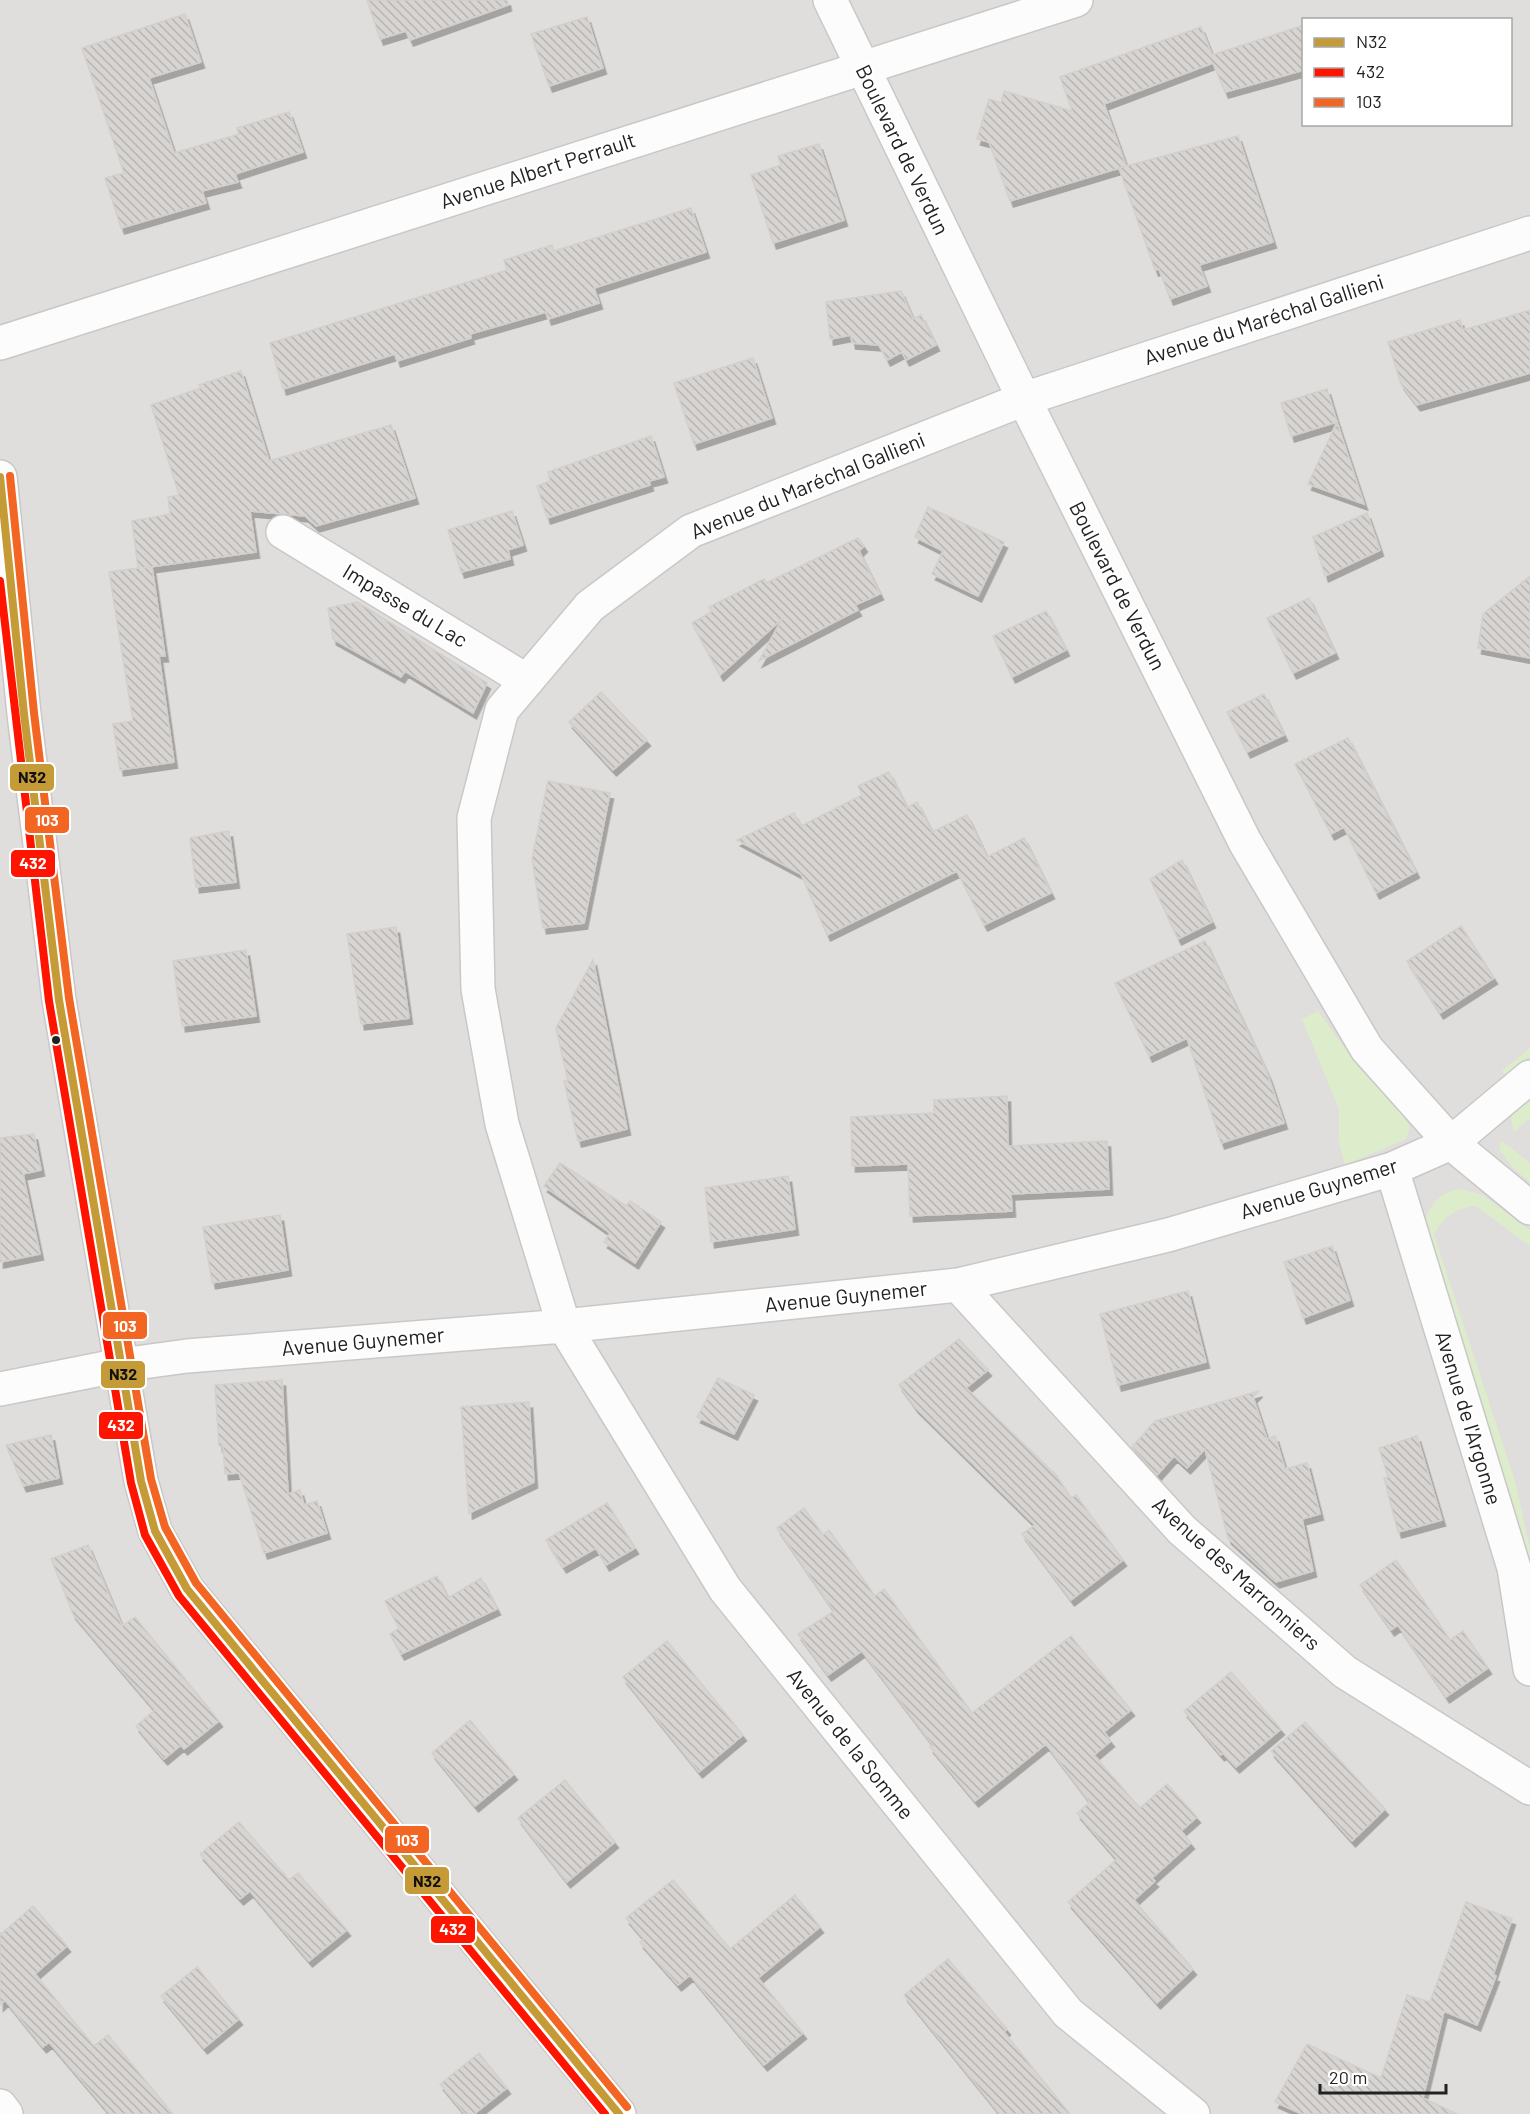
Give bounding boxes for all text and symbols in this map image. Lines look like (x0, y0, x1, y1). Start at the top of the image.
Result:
legend (1302, 18, 1512, 126)
text: N32 (1356, 30, 1387, 52)
street label: Boulevard de Verdun (851, 60, 955, 239)
text: 432 (1356, 60, 1385, 82)
text: 103 (1356, 90, 1382, 112)
street label: Avenue Albert Perrault (437, 126, 638, 213)
street label: Avenue du Maréchal Gallieni (1140, 268, 1387, 369)
street label: Avenue du Maréchal Gallieni (687, 426, 928, 543)
street label: Boulevard de Verdun (1065, 497, 1172, 674)
street label: Impasse du Lac (339, 558, 473, 652)
line badge: N32 (9, 763, 55, 792)
text: N32 (18, 767, 46, 786)
line badge: 103 (24, 806, 70, 834)
text: 103 (35, 810, 59, 829)
line badge: 432 (10, 849, 56, 878)
text: 432 (19, 853, 47, 872)
unlabelled marker (50, 1034, 62, 1046)
street label: Avenue Guynemer (1237, 1152, 1401, 1223)
street label: Avenue Guynemer (763, 1275, 929, 1316)
line badge: 103 (102, 1311, 148, 1340)
text: 103 (113, 1316, 137, 1335)
street label: Avenue Guynemer (281, 1321, 446, 1360)
street label: Avenue de l'Argonne (1431, 1328, 1508, 1508)
line badge: N32 (100, 1360, 146, 1389)
text: N32 (109, 1364, 137, 1383)
line badge: 432 (98, 1411, 144, 1440)
text: 432 (107, 1415, 135, 1434)
street label: Avenue des Marronniers (1148, 1491, 1326, 1655)
street label: Avenue de la Somme (783, 1663, 920, 1824)
line badge: 103 (384, 1825, 430, 1854)
text: 103 (395, 1830, 419, 1849)
line badge: N32 (404, 1866, 450, 1895)
text: N32 (413, 1871, 441, 1890)
line badge: 432 (430, 1915, 476, 1944)
text: 432 (439, 1919, 467, 1938)
scale bar (1320, 2057, 1446, 2095)
text: 20 m (1329, 2066, 1367, 2088)

